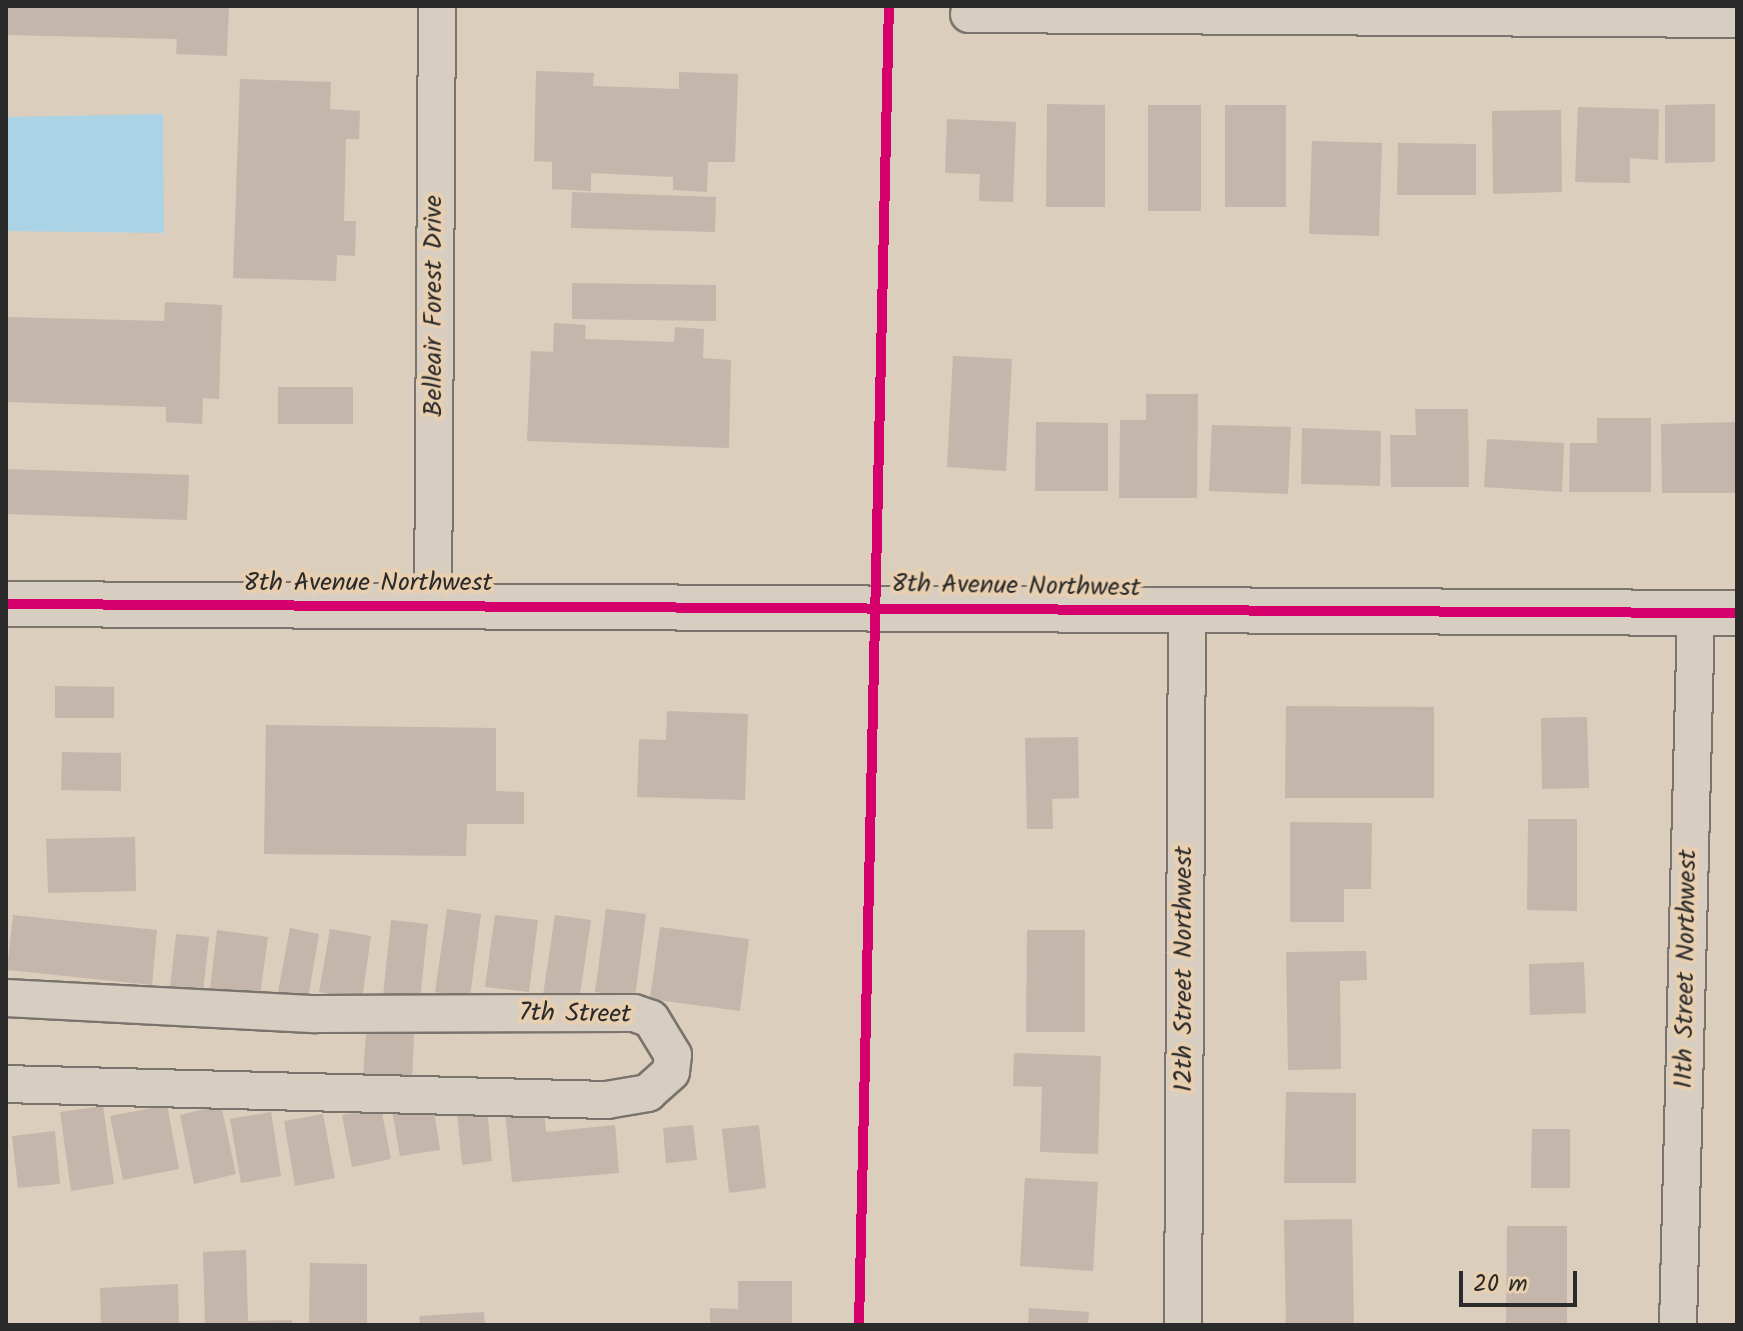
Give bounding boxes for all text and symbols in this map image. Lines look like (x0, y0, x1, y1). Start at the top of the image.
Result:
street label: Belleair Forest Drive (419, 195, 451, 417)
street label: 8th Avenue Northwest (243, 568, 493, 600)
street label: 8th Avenue Northwest (891, 569, 1141, 605)
street label: 12th Street Northwest (1169, 846, 1201, 1092)
street label: 11th Street Northwest (1669, 849, 1705, 1089)
street label: 7th Street (519, 998, 631, 1032)
scale bar (1463, 1255, 1581, 1305)
text: 20 m (1473, 1265, 1528, 1304)

